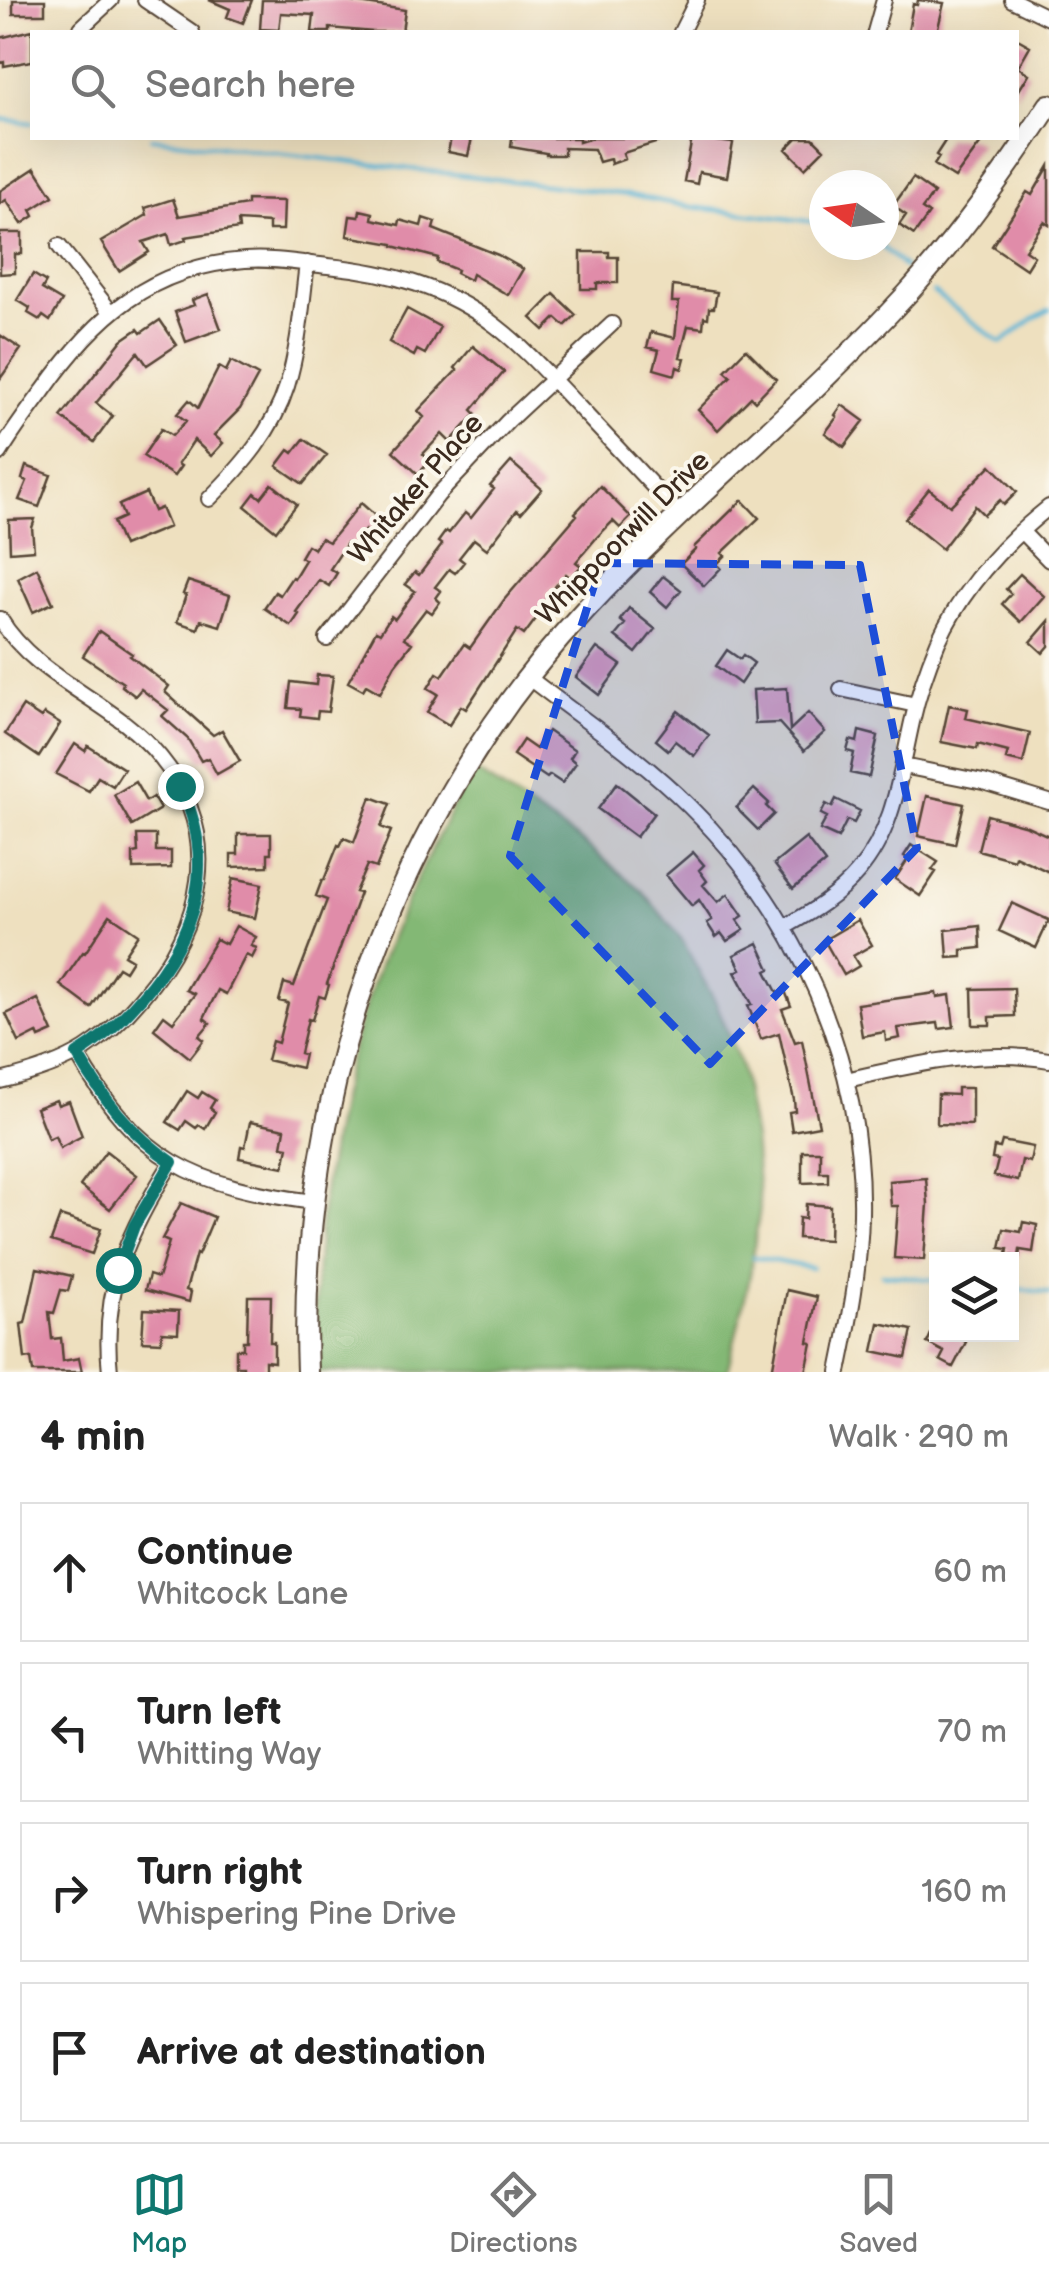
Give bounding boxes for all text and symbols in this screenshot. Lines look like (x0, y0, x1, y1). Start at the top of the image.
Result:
search box (30, 30, 1019, 140)
icon: search (65, 58, 120, 113)
text: Search here (145, 63, 356, 108)
north arrow (809, 170, 899, 260)
street label: Whitaker Place (342, 407, 490, 571)
street label: Whippoorwill Drive (529, 444, 717, 632)
route end (158, 764, 204, 810)
route start (96, 1248, 142, 1294)
map controls (929, 1252, 1019, 1342)
button: layers (929, 1252, 1019, 1342)
text: 4 min (40, 1412, 146, 1463)
text: Walk · 290 m (829, 1418, 1009, 1457)
text: Continue (137, 1530, 293, 1575)
icon: ahead (42, 1545, 97, 1600)
text: 60 m (934, 1553, 1007, 1592)
text: Whitcock Lane (137, 1575, 348, 1614)
text: Turn left (137, 1690, 281, 1735)
icon: left (42, 1705, 97, 1760)
text: 70 m (937, 1713, 1007, 1752)
text: Whitting Way (137, 1735, 321, 1774)
text: Turn right (137, 1850, 302, 1895)
icon: right (42, 1865, 97, 1920)
text: 160 m (921, 1873, 1007, 1912)
text: Whispering Pine Drive (137, 1895, 456, 1934)
icon: arrive (42, 2025, 97, 2080)
text: Arrive at destination (137, 2030, 486, 2075)
tab: Map (131, 2167, 187, 2260)
tab: Directions (449, 2167, 578, 2260)
tab: Saved (840, 2167, 918, 2260)

